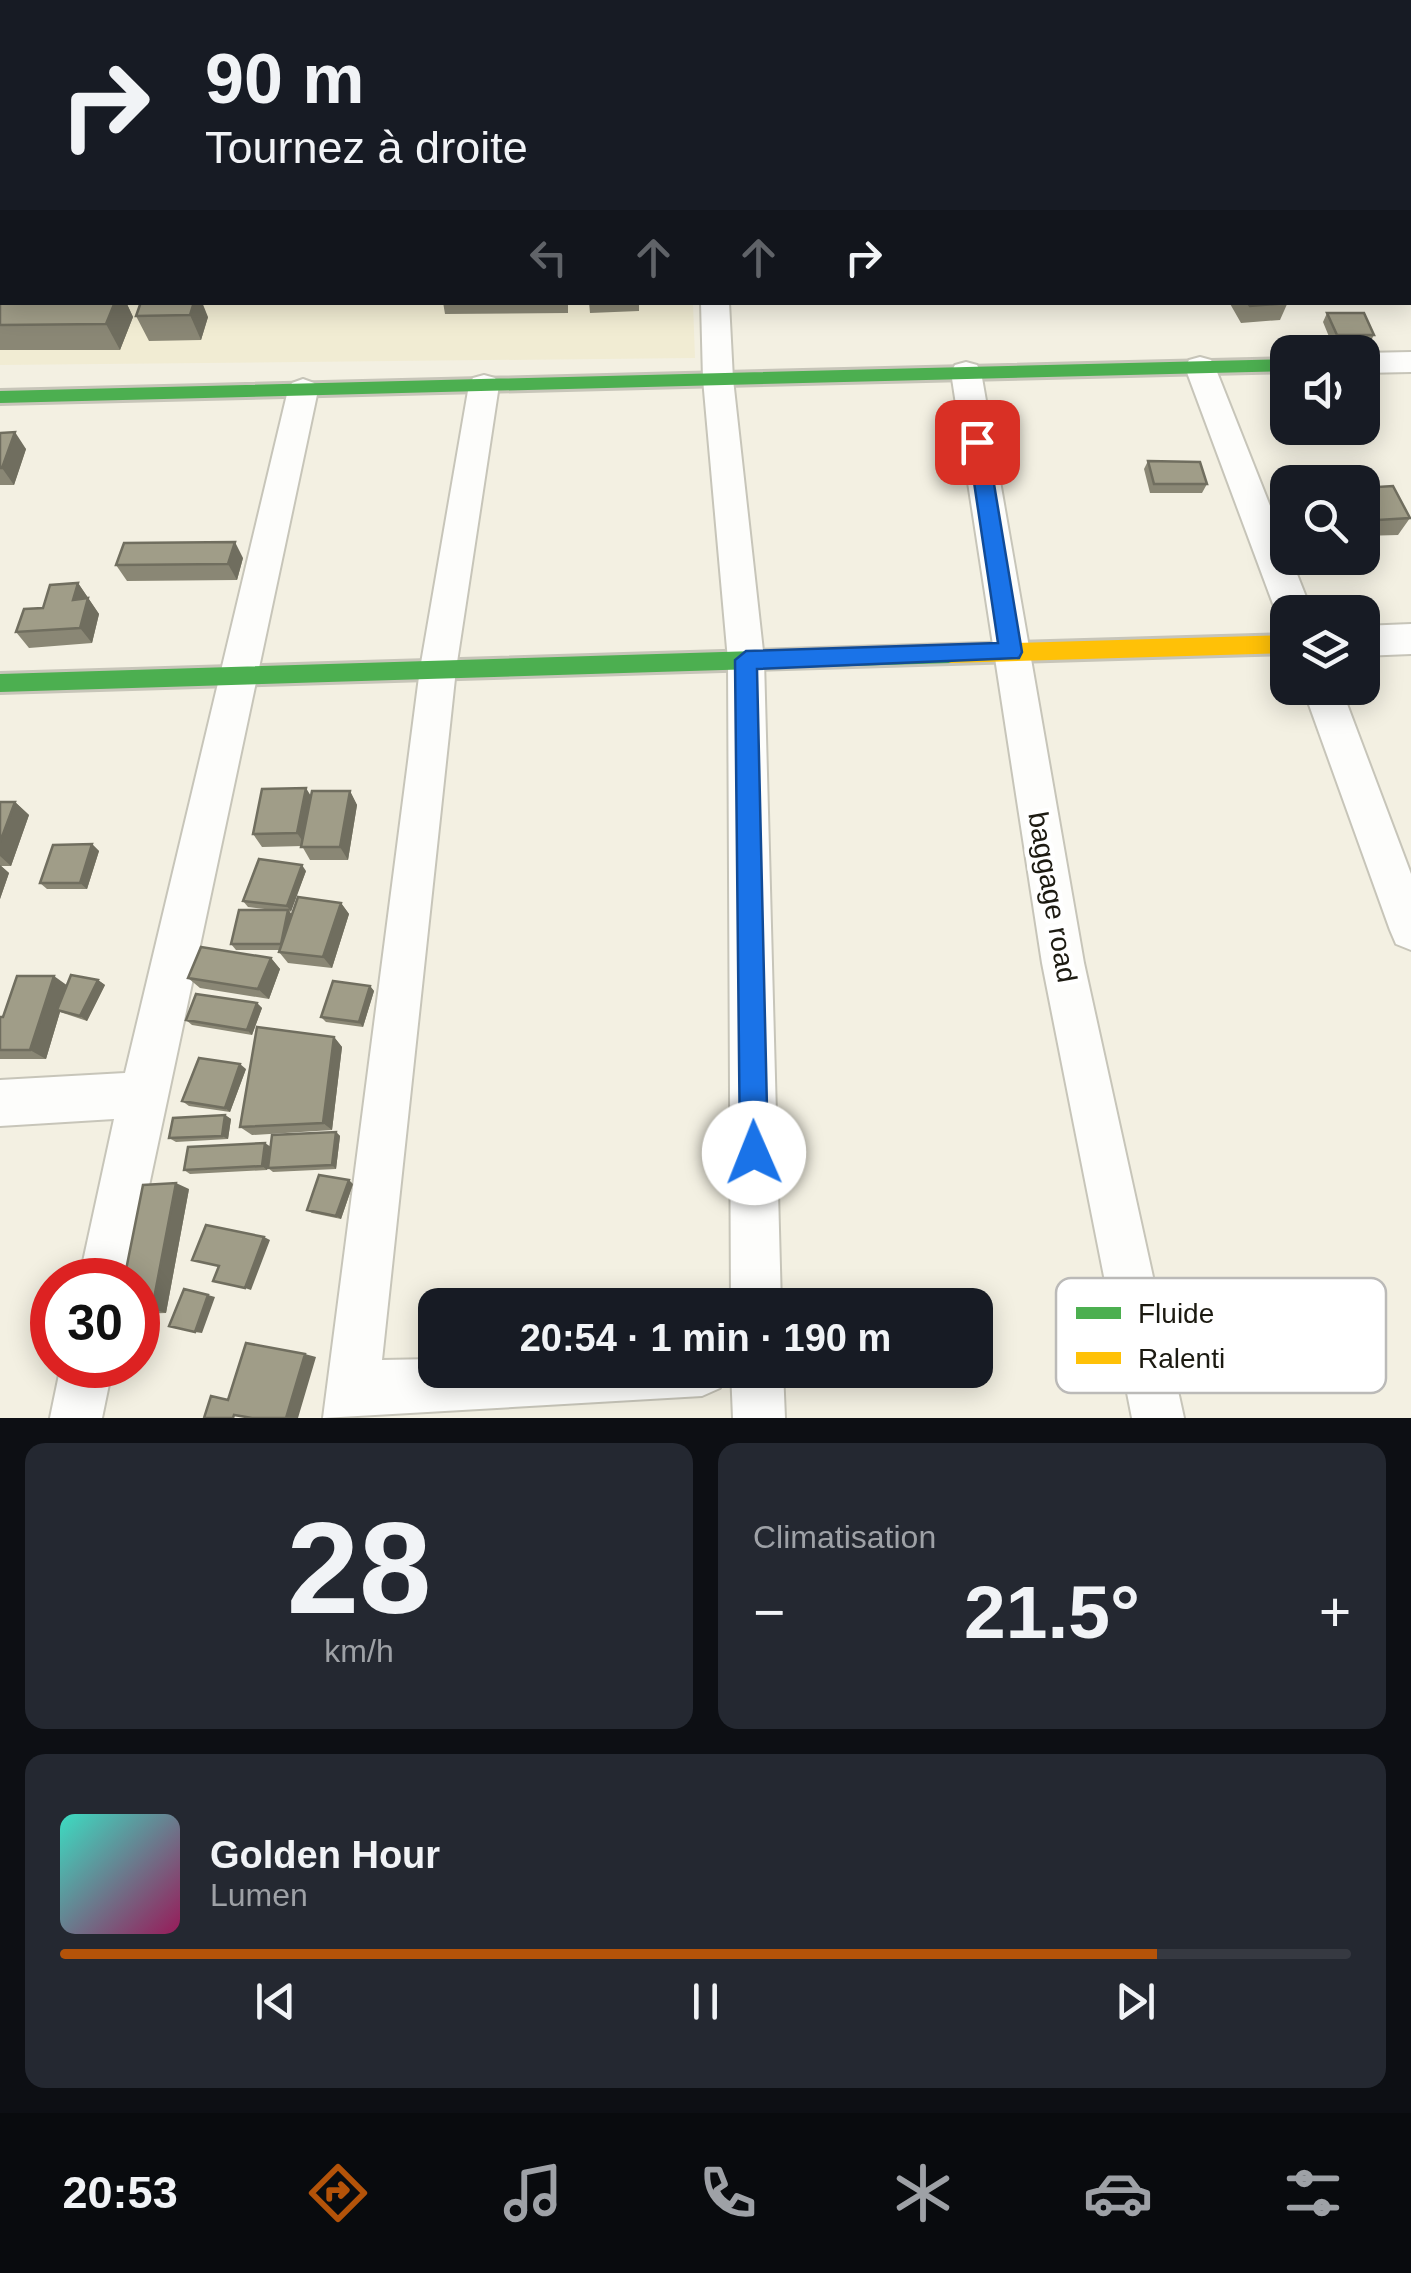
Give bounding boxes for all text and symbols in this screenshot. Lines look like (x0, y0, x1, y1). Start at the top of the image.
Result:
icon: right (40, 40, 170, 170)
text: 90 m (205, 40, 365, 118)
text: Tournez à droite (205, 122, 528, 173)
icon: left (521, 230, 576, 285)
icon: ahead (626, 230, 681, 285)
icon: ahead (731, 230, 786, 285)
icon: right (836, 230, 891, 285)
map controls (1270, 335, 1380, 705)
button: sound (1270, 335, 1380, 445)
pin (935, 400, 1020, 485)
icon: arrive (950, 415, 1005, 470)
button: search (1270, 465, 1380, 575)
button: layers (1270, 595, 1380, 705)
street label: baggage road (1022, 809, 1083, 985)
position arrow (702, 1101, 806, 1205)
speed limit sign: 30 (30, 1258, 160, 1388)
legend (1056, 1278, 1386, 1393)
text: Fluide (1138, 1298, 1214, 1329)
text: 20:54 · 1 min · 190 m (520, 1317, 891, 1359)
text: Ralenti (1138, 1343, 1225, 1374)
text: 28 (287, 1495, 431, 1641)
text: Climatisation (753, 1519, 936, 1555)
text: 21.5° (964, 1570, 1140, 1654)
text: − (753, 1581, 785, 1643)
text: + (1319, 1581, 1351, 1643)
text: km/h (324, 1633, 394, 1669)
text: Golden Hour (210, 1834, 440, 1876)
text: Lumen (210, 1877, 308, 1913)
icon: previous (248, 1974, 303, 2029)
icon: pause (678, 1974, 733, 2029)
icon: next (1108, 1974, 1163, 2029)
icon: directions (303, 2158, 373, 2228)
icon: music (498, 2158, 568, 2228)
icon: phone (693, 2158, 763, 2228)
icon: climate (888, 2158, 958, 2228)
icon: car (1083, 2158, 1153, 2228)
icon: filters (1278, 2158, 1348, 2228)
text: 20:53 (63, 2167, 178, 2218)

